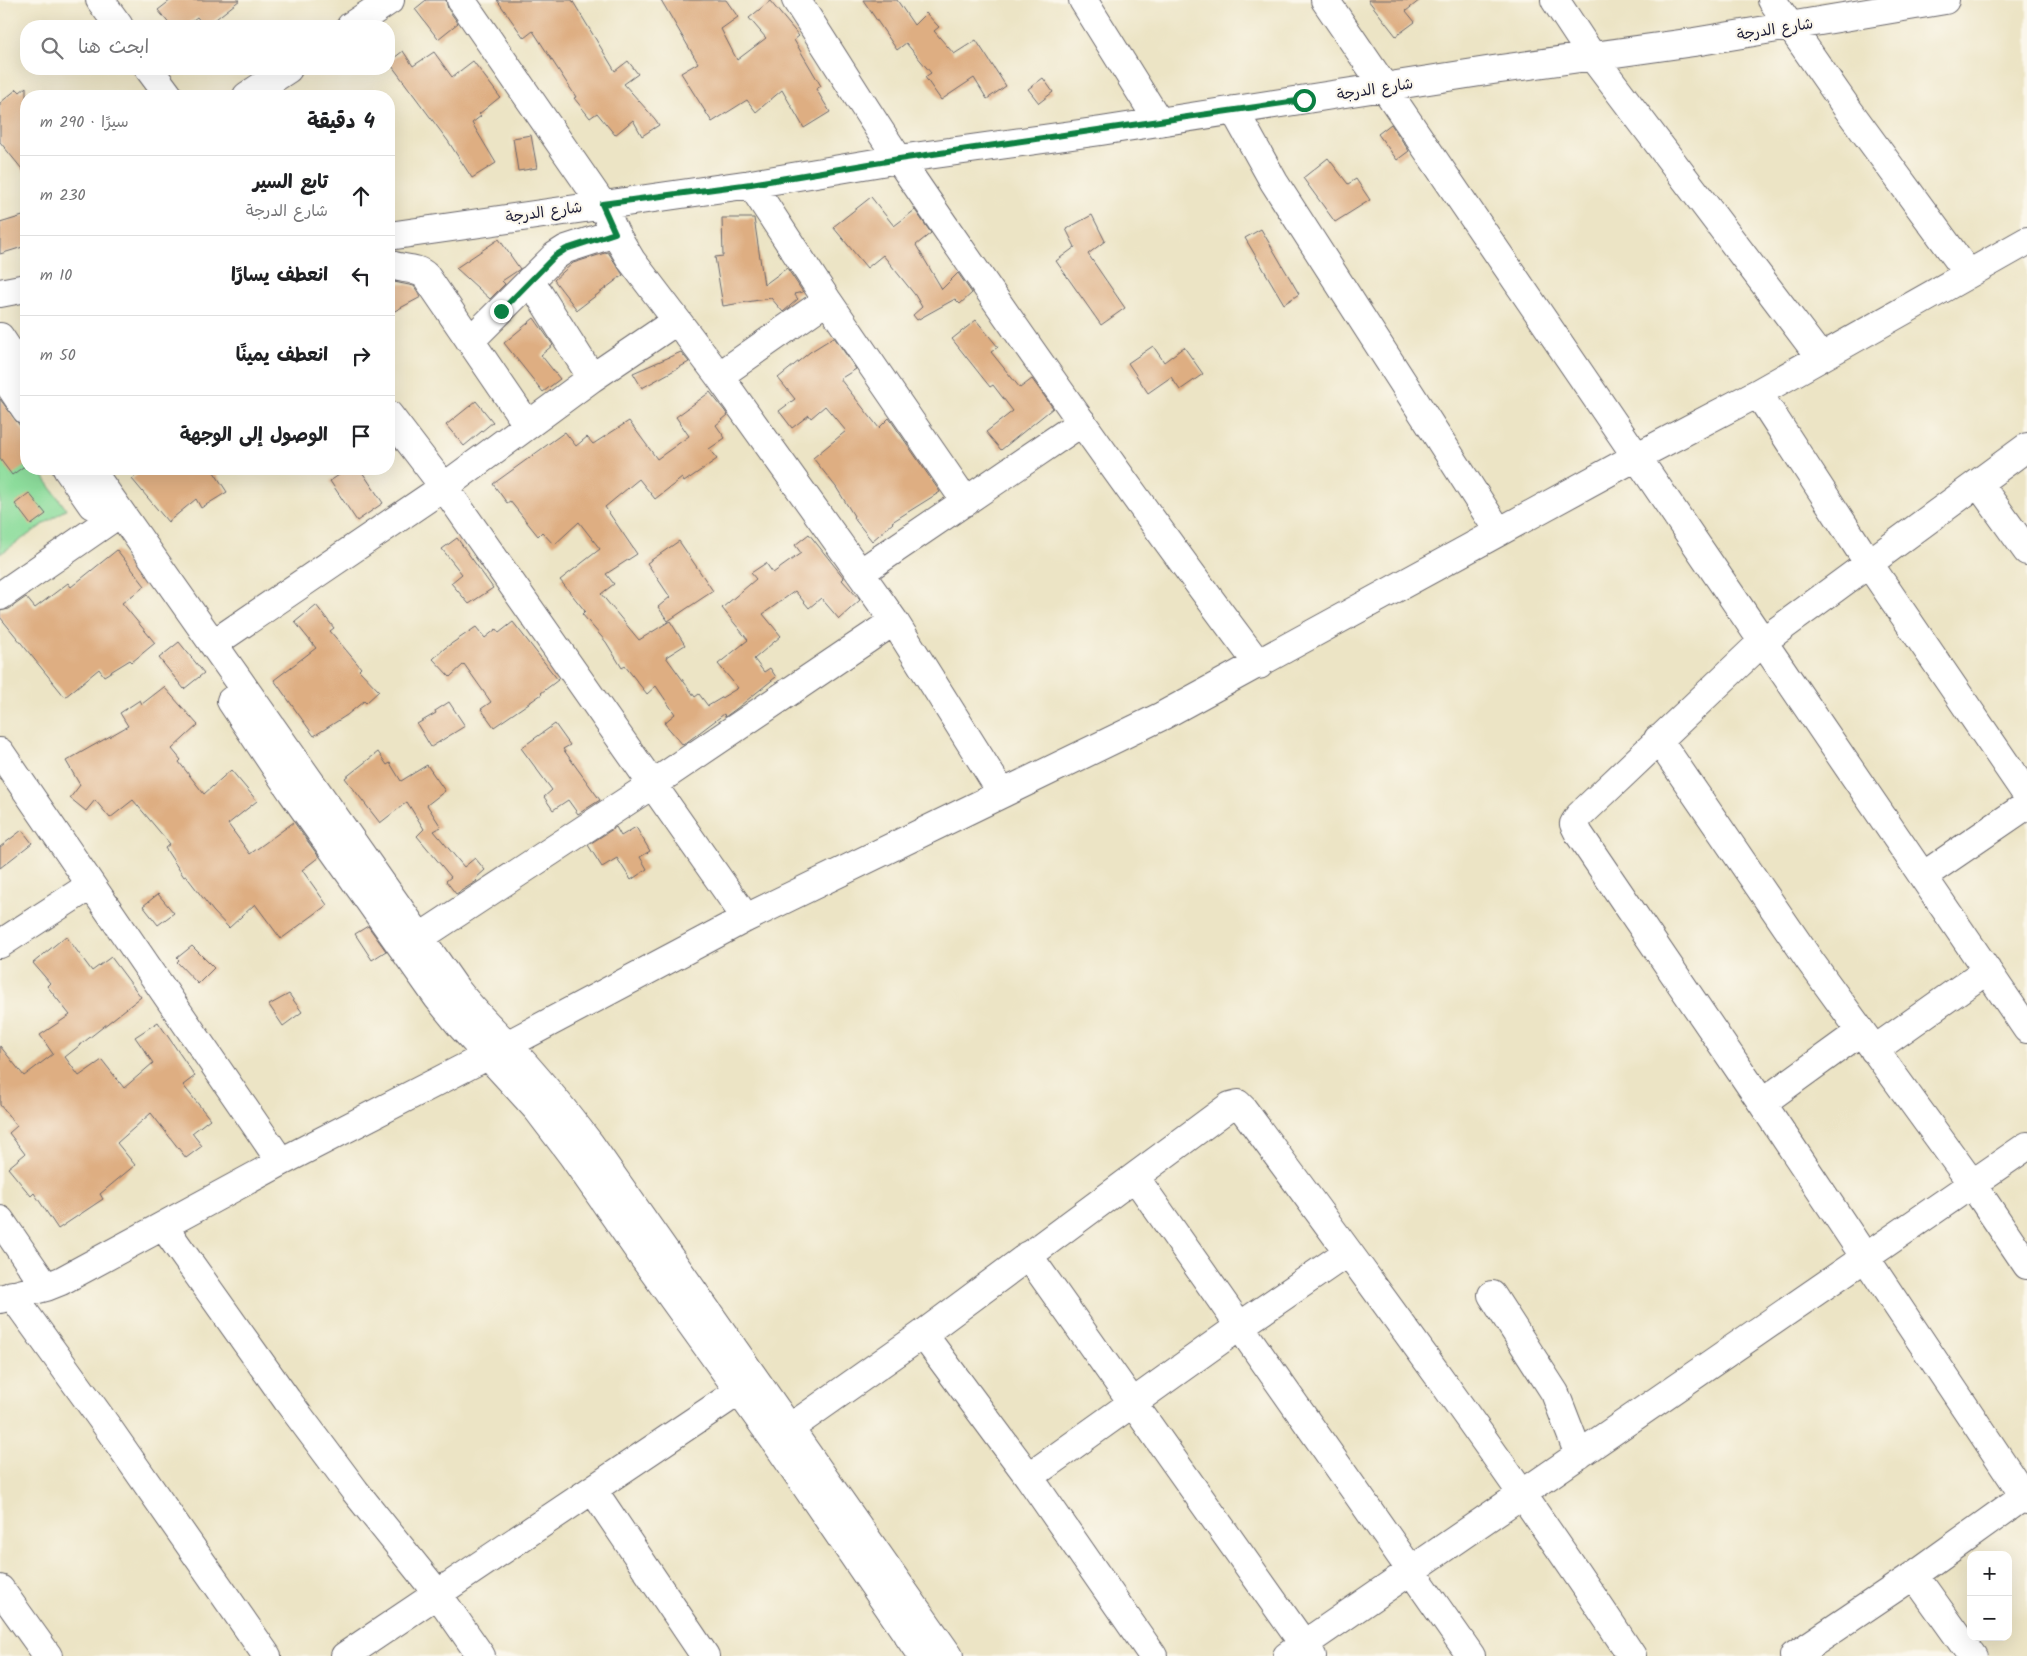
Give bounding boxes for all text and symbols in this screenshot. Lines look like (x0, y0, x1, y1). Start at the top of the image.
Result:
street label: شارع الدرجة (1735, 12, 1815, 48)
search box (20, 20, 395, 75)
text: ابحث هنا (78, 33, 149, 63)
icon: search (38, 34, 66, 62)
street label: شارع الدرجة (1335, 72, 1415, 108)
route start (1293, 89, 1316, 112)
text: 4 دقيقة (307, 106, 375, 139)
text: سيرًا · 290 m (40, 110, 129, 135)
text: تابع السير (253, 168, 328, 198)
icon: ahead (347, 182, 375, 210)
text: 230 m (40, 183, 86, 208)
street label: شارع الدرجة (504, 196, 584, 230)
text: شارع الدرجة (246, 199, 328, 224)
text: انعطف يسارًا (231, 261, 328, 291)
icon: left (347, 262, 375, 290)
text: 10 m (40, 263, 72, 288)
route end (490, 300, 513, 323)
text: انعطف يمينًا (236, 341, 328, 371)
icon: right (347, 342, 375, 370)
text: 50 m (40, 343, 76, 368)
text: الوصول إلى الوجهة (180, 421, 328, 451)
icon: arrive (347, 422, 375, 450)
map controls (1967, 1551, 2012, 1641)
button: + (1967, 1551, 2012, 1596)
button: − (1967, 1596, 2012, 1641)

